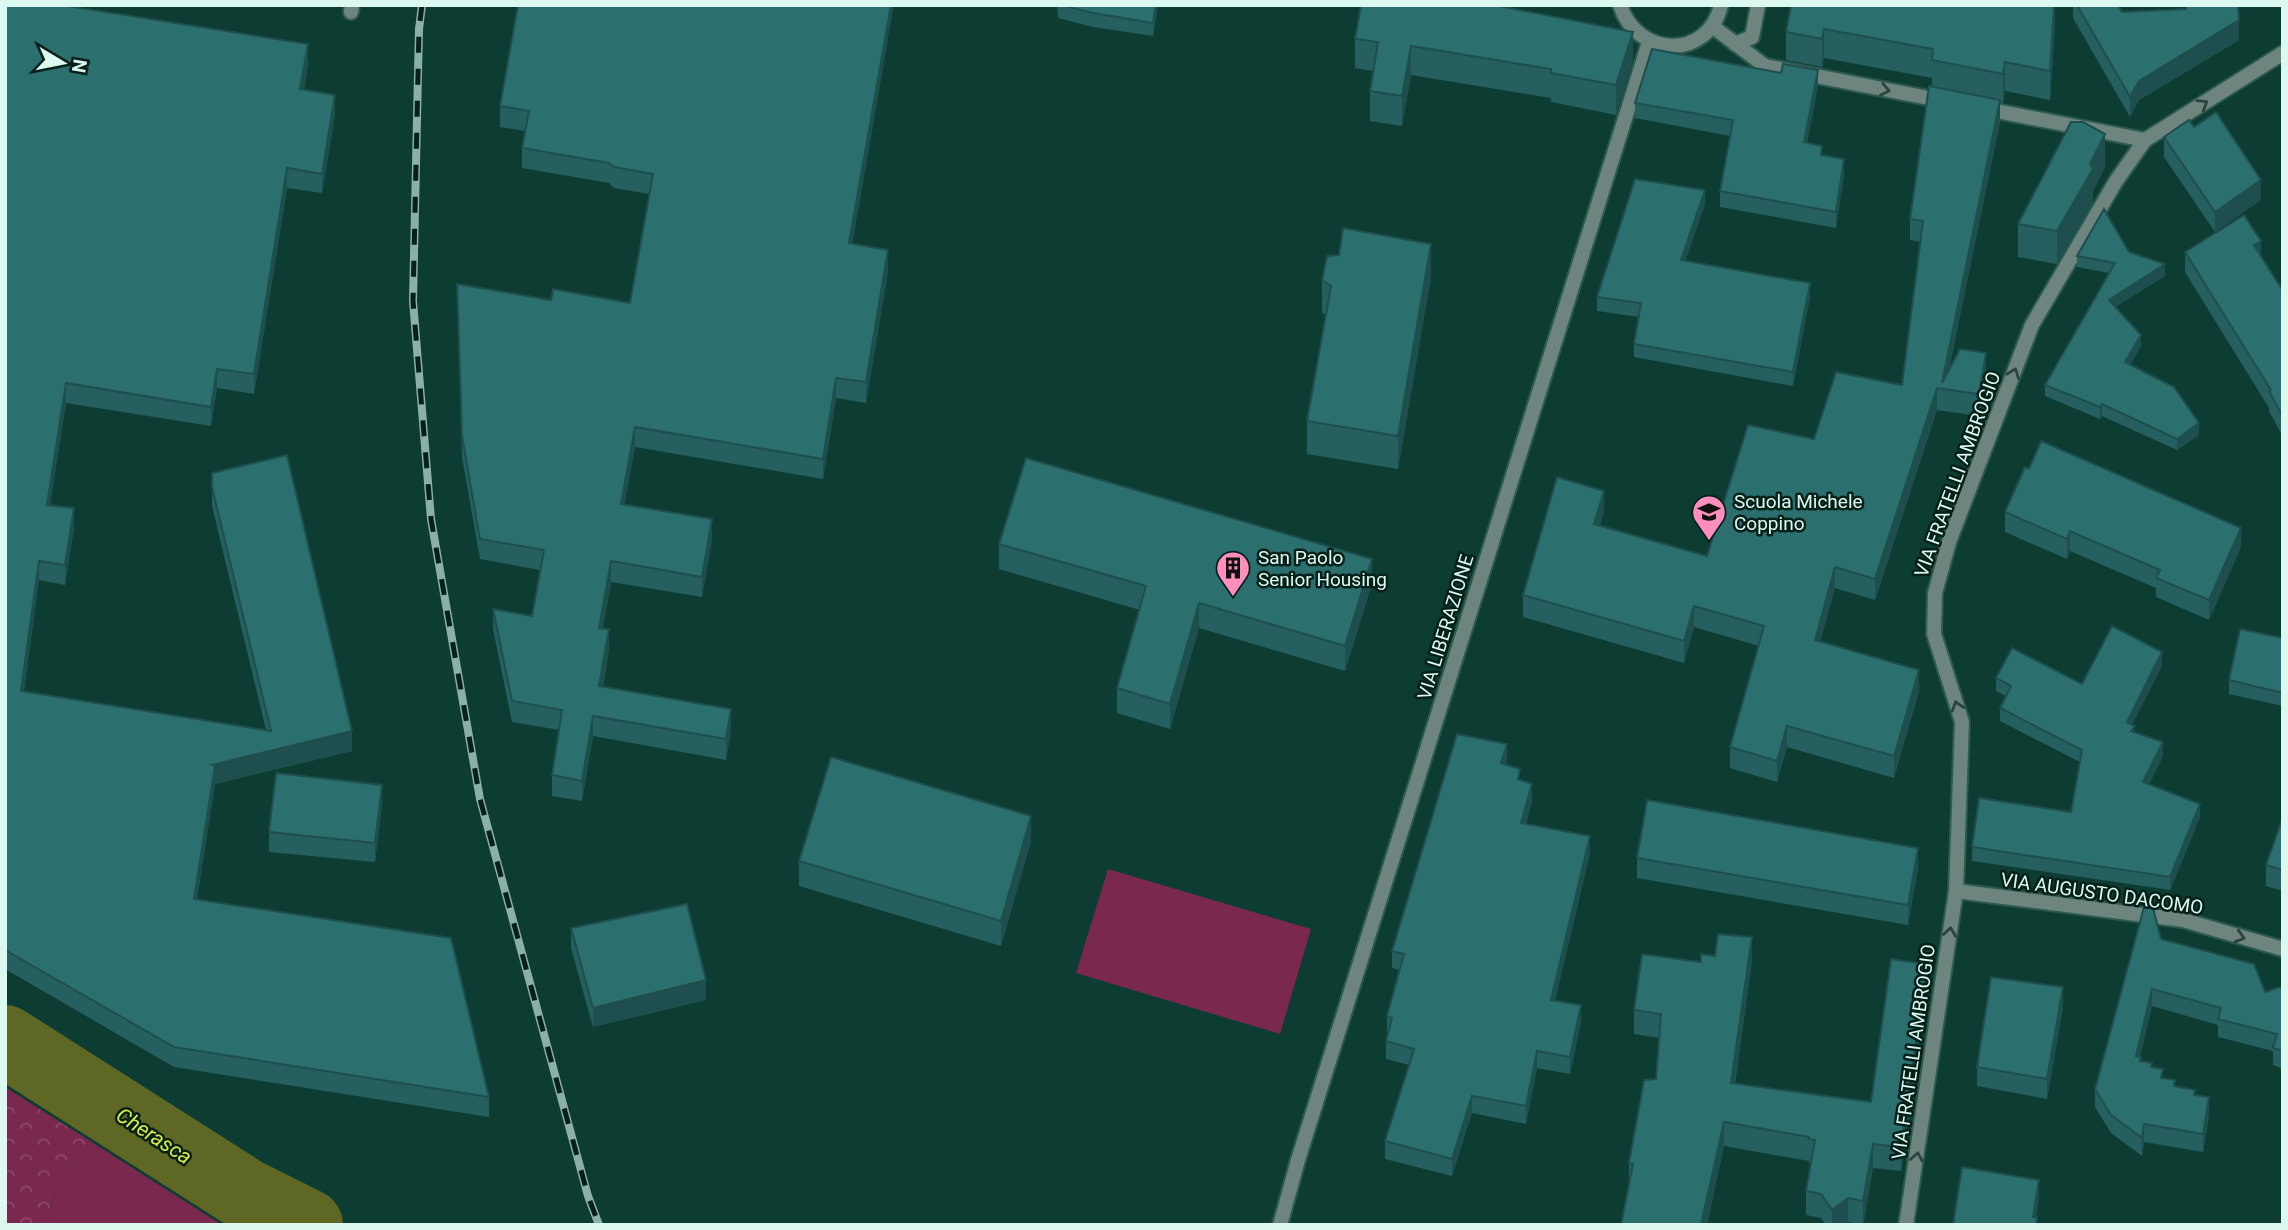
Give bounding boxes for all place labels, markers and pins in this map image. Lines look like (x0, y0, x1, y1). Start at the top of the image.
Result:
place label: Scuola Michele Coppino (1734, 490, 1863, 535)
school or university icon: Scuola Michele Coppino (1690, 493, 1728, 542)
place label: San Paolo Senior Housing (1258, 546, 1387, 591)
building icon: San Paolo Senior Housing (1214, 549, 1252, 598)

